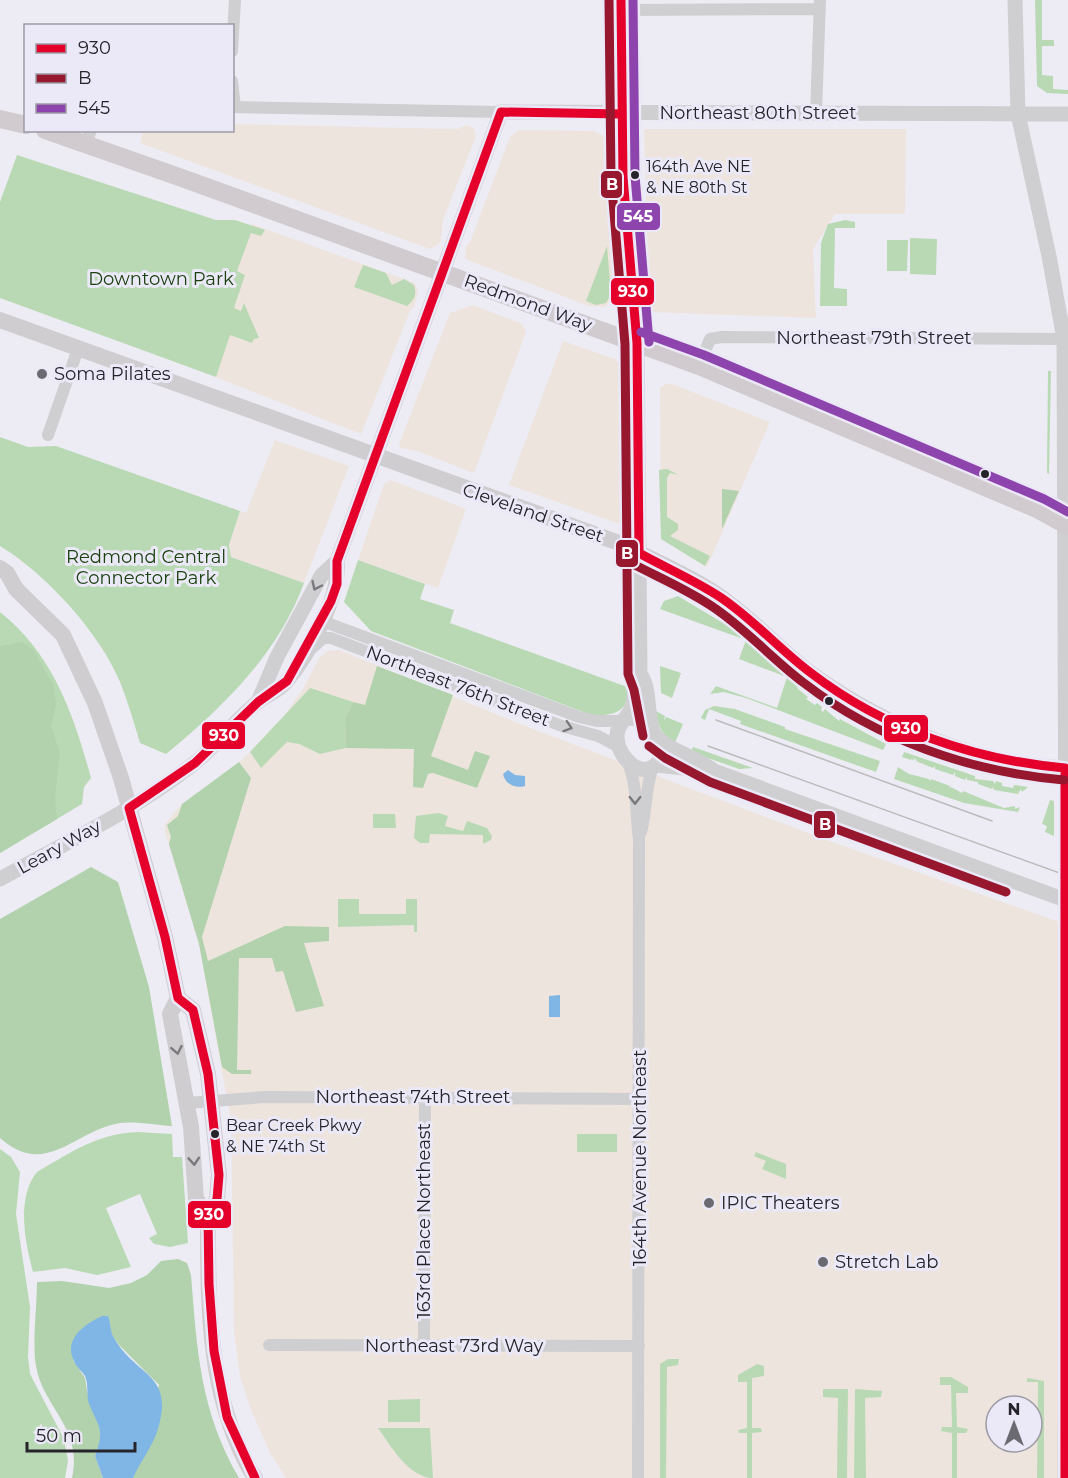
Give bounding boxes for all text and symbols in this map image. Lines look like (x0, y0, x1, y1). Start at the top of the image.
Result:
legend (24, 24, 234, 132)
text: 930 (78, 37, 111, 59)
text: B (78, 67, 92, 89)
text: 545 (78, 97, 110, 119)
street label: Northeast 80th Street (659, 102, 857, 124)
place label: 164th Ave NE & NE 80th St (646, 157, 751, 197)
marker: 164th Ave NE & NE 80th St (629, 169, 641, 181)
line badge: B (600, 170, 623, 199)
text: B (606, 175, 618, 194)
line badge: 545 (616, 202, 661, 231)
text: 545 (623, 207, 654, 226)
park label: Downtown Park (88, 268, 234, 290)
street label: Redmond Way (461, 270, 595, 336)
line badge: 930 (610, 277, 655, 306)
text: 930 (618, 282, 648, 301)
street label: Northeast 79th Street (776, 327, 972, 349)
place label: Soma Pilates (54, 363, 171, 385)
marker: Soma Pilates (35, 367, 49, 381)
unlabelled marker (979, 468, 991, 480)
street label: Cleveland Street (460, 479, 606, 547)
line badge: B (615, 539, 639, 568)
text: B (621, 544, 633, 563)
park label: Redmond Central Connector Park (66, 546, 226, 589)
one-way arrow (311, 579, 323, 590)
street label: Northeast 76th Street (363, 641, 553, 731)
unlabelled marker (823, 695, 835, 707)
line badge: 930 (883, 714, 929, 743)
text: 930 (891, 719, 921, 738)
one-way arrow (562, 720, 573, 733)
line badge: 930 (201, 721, 246, 750)
text: 930 (209, 726, 239, 745)
one-way arrow (629, 796, 641, 805)
line badge: B (813, 810, 836, 839)
street label: Leary Way (13, 815, 105, 879)
text: B (819, 815, 831, 834)
one-way arrow (170, 1044, 183, 1054)
street label: 164th Avenue Northeast (629, 1050, 651, 1266)
street label: Northeast 74th Street (316, 1086, 510, 1108)
place label: Bear Creek Pkwy & NE 74th St (226, 1116, 362, 1156)
street label: 163rd Place Northeast (413, 1123, 435, 1319)
marker: Bear Creek Pkwy & NE 74th St (209, 1128, 221, 1140)
one-way arrow (187, 1157, 200, 1166)
place label: IPIC Theaters (721, 1192, 840, 1214)
marker: IPIC Theaters (702, 1196, 716, 1210)
line badge: 930 (187, 1200, 232, 1229)
text: 930 (194, 1205, 224, 1224)
place label: Stretch Lab (835, 1251, 939, 1273)
marker: Stretch Lab (816, 1255, 830, 1269)
street label: Northeast 73rd Way (365, 1335, 543, 1357)
north arrow (984, 1394, 1044, 1454)
text: N (1008, 1400, 1020, 1419)
scale bar (27, 1415, 135, 1453)
text: 50 m (36, 1425, 82, 1447)

